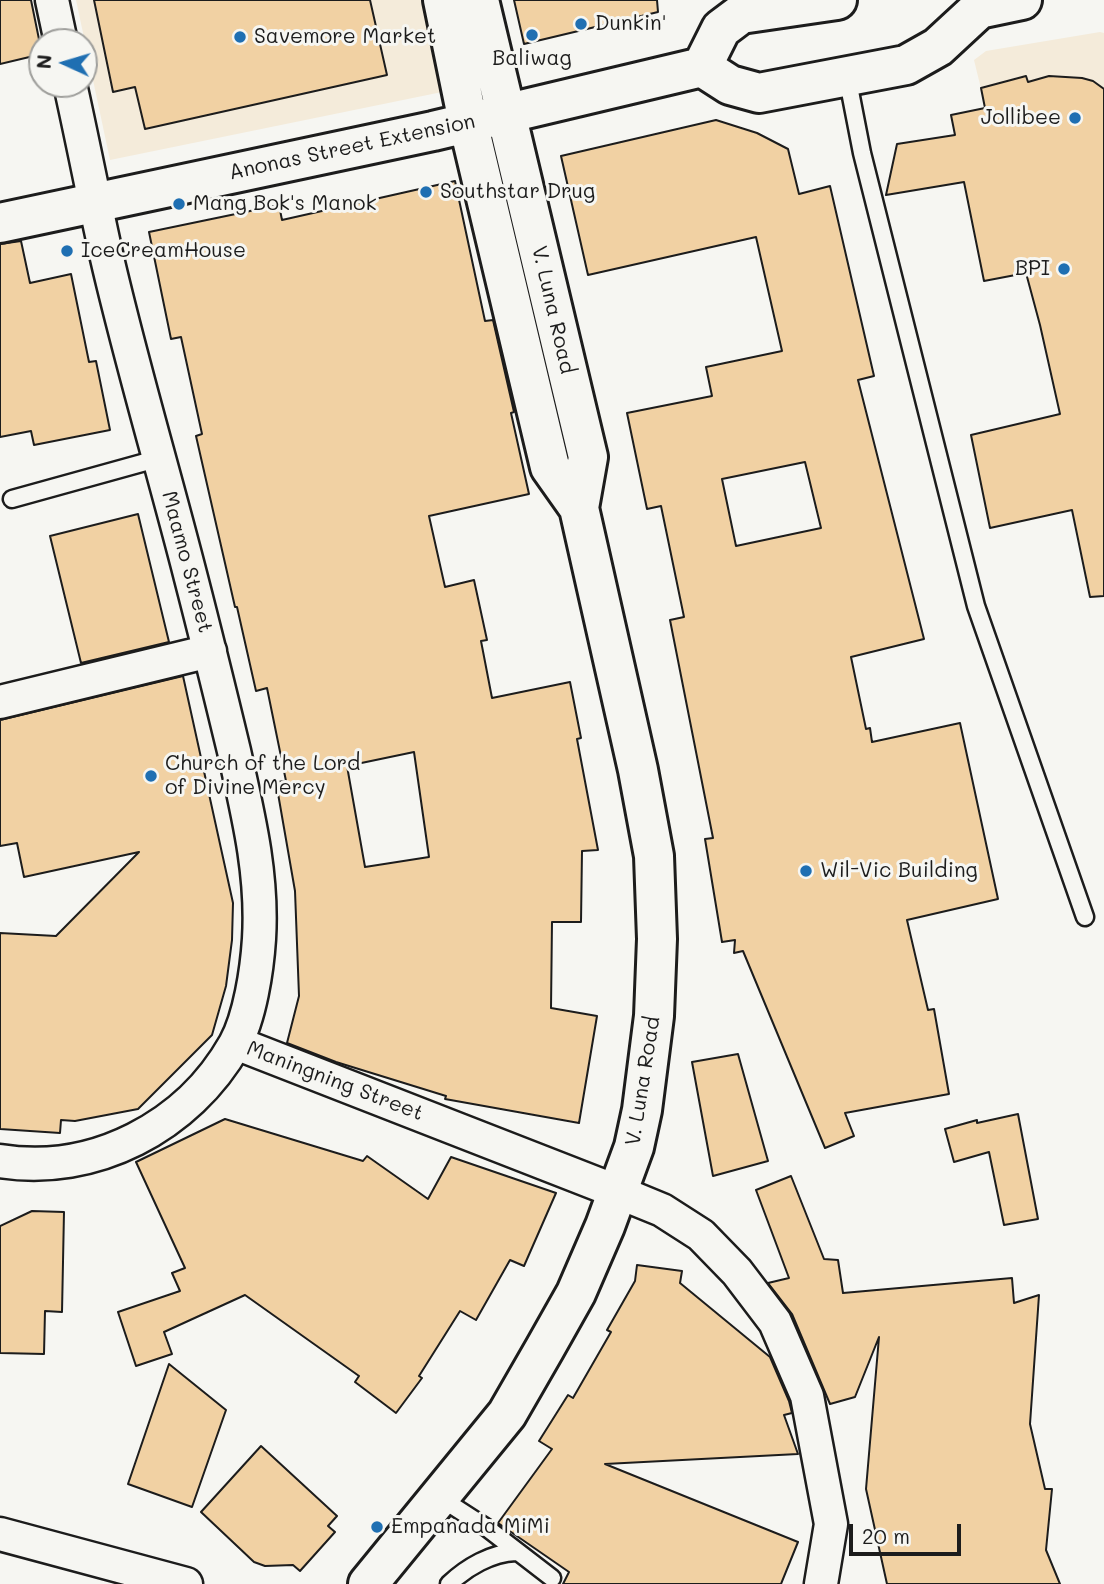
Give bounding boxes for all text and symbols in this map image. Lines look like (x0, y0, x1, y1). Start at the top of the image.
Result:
place label: Dunkin' (595, 11, 666, 37)
marker: Dunkin' (573, 16, 589, 32)
place label: Savemore Market (254, 24, 436, 50)
marker: Baliwag (524, 27, 540, 43)
north arrow (28, 28, 98, 98)
marker: Savemore Market (232, 29, 248, 45)
place label: Baliwag (492, 46, 572, 72)
text: N (31, 54, 57, 70)
place label: Jollibee (981, 105, 1061, 131)
street label: Anonas Street Extension (227, 109, 477, 185)
marker: Jollibee (1067, 110, 1083, 126)
place label: Southstar Drug (440, 179, 595, 205)
marker: Southstar Drug (418, 184, 434, 200)
place label: Mang Bok's Manok (193, 191, 377, 217)
marker: Mang Bok's Manok (171, 196, 187, 212)
place label: IceCreamHouse (81, 238, 246, 264)
marker: IceCreamHouse (59, 243, 75, 259)
street label: V. Luna Road (526, 244, 580, 376)
place label: BPI (1015, 256, 1050, 282)
marker: BPI (1056, 261, 1072, 277)
street label: Maamo Street (156, 488, 218, 636)
place label: Church of the Lord of Divine Mercy (165, 751, 360, 801)
marker: Church of the Lord of Divine Mercy (143, 768, 159, 784)
place label: Wil-Vic Building (820, 858, 978, 884)
marker: Wil-Vic Building (798, 863, 814, 879)
street label: V. Luna Road (620, 1015, 666, 1147)
street label: Maningning Street (243, 1036, 427, 1126)
scale bar (852, 1510, 964, 1554)
place label: Empanada MiMi (391, 1514, 550, 1540)
marker: Empanada MiMi (369, 1519, 385, 1535)
text: 20 m (862, 1522, 910, 1549)

